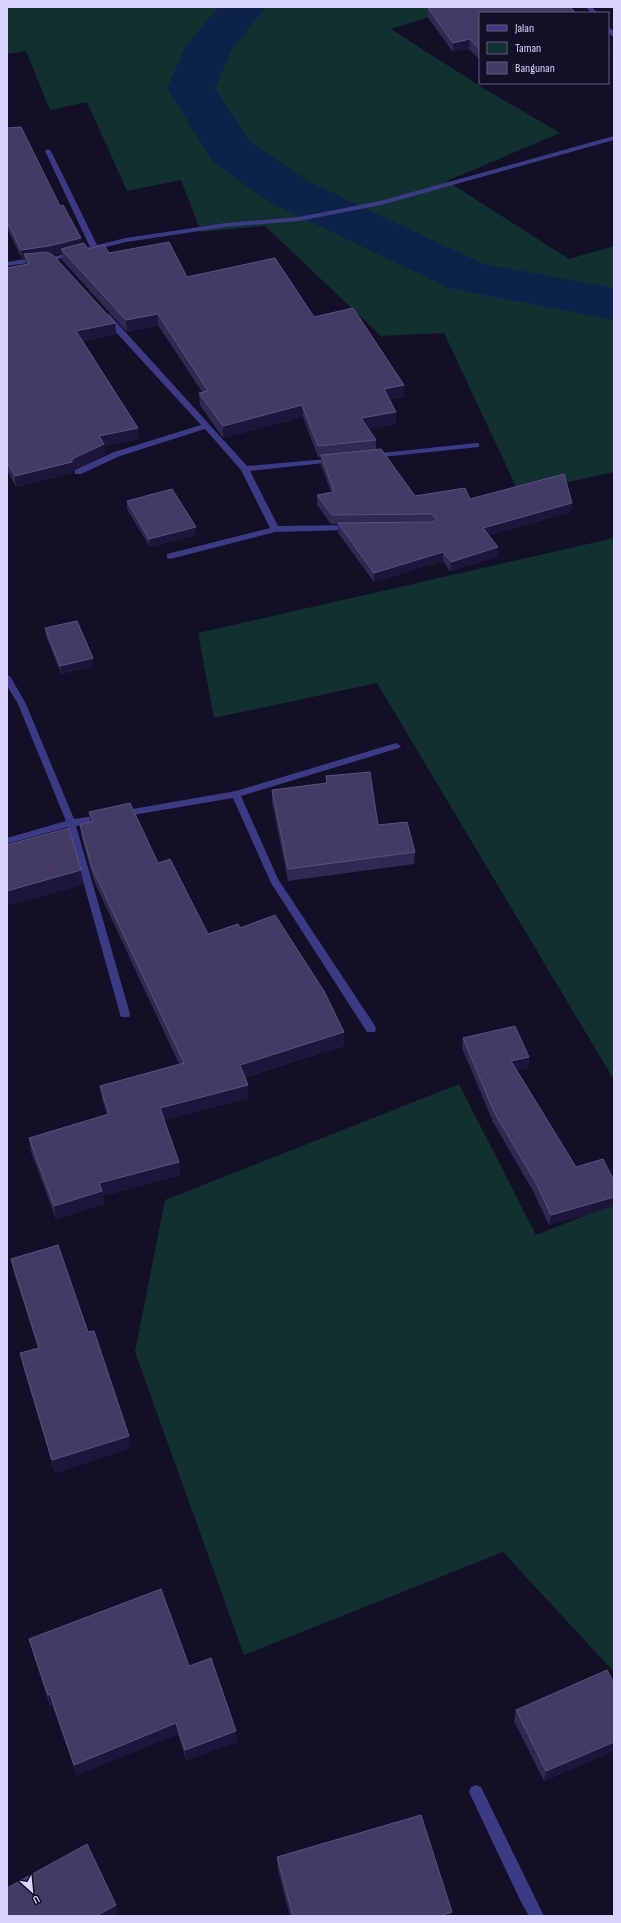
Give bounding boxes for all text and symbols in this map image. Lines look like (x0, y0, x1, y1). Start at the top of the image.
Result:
legend (479, 12, 609, 84)
text: Jalan (514, 21, 534, 36)
text: Taman (515, 41, 541, 56)
text: Bangunan (515, 61, 555, 76)
north arrow (12, 1871, 52, 1911)
text: U (31, 1892, 42, 1907)

